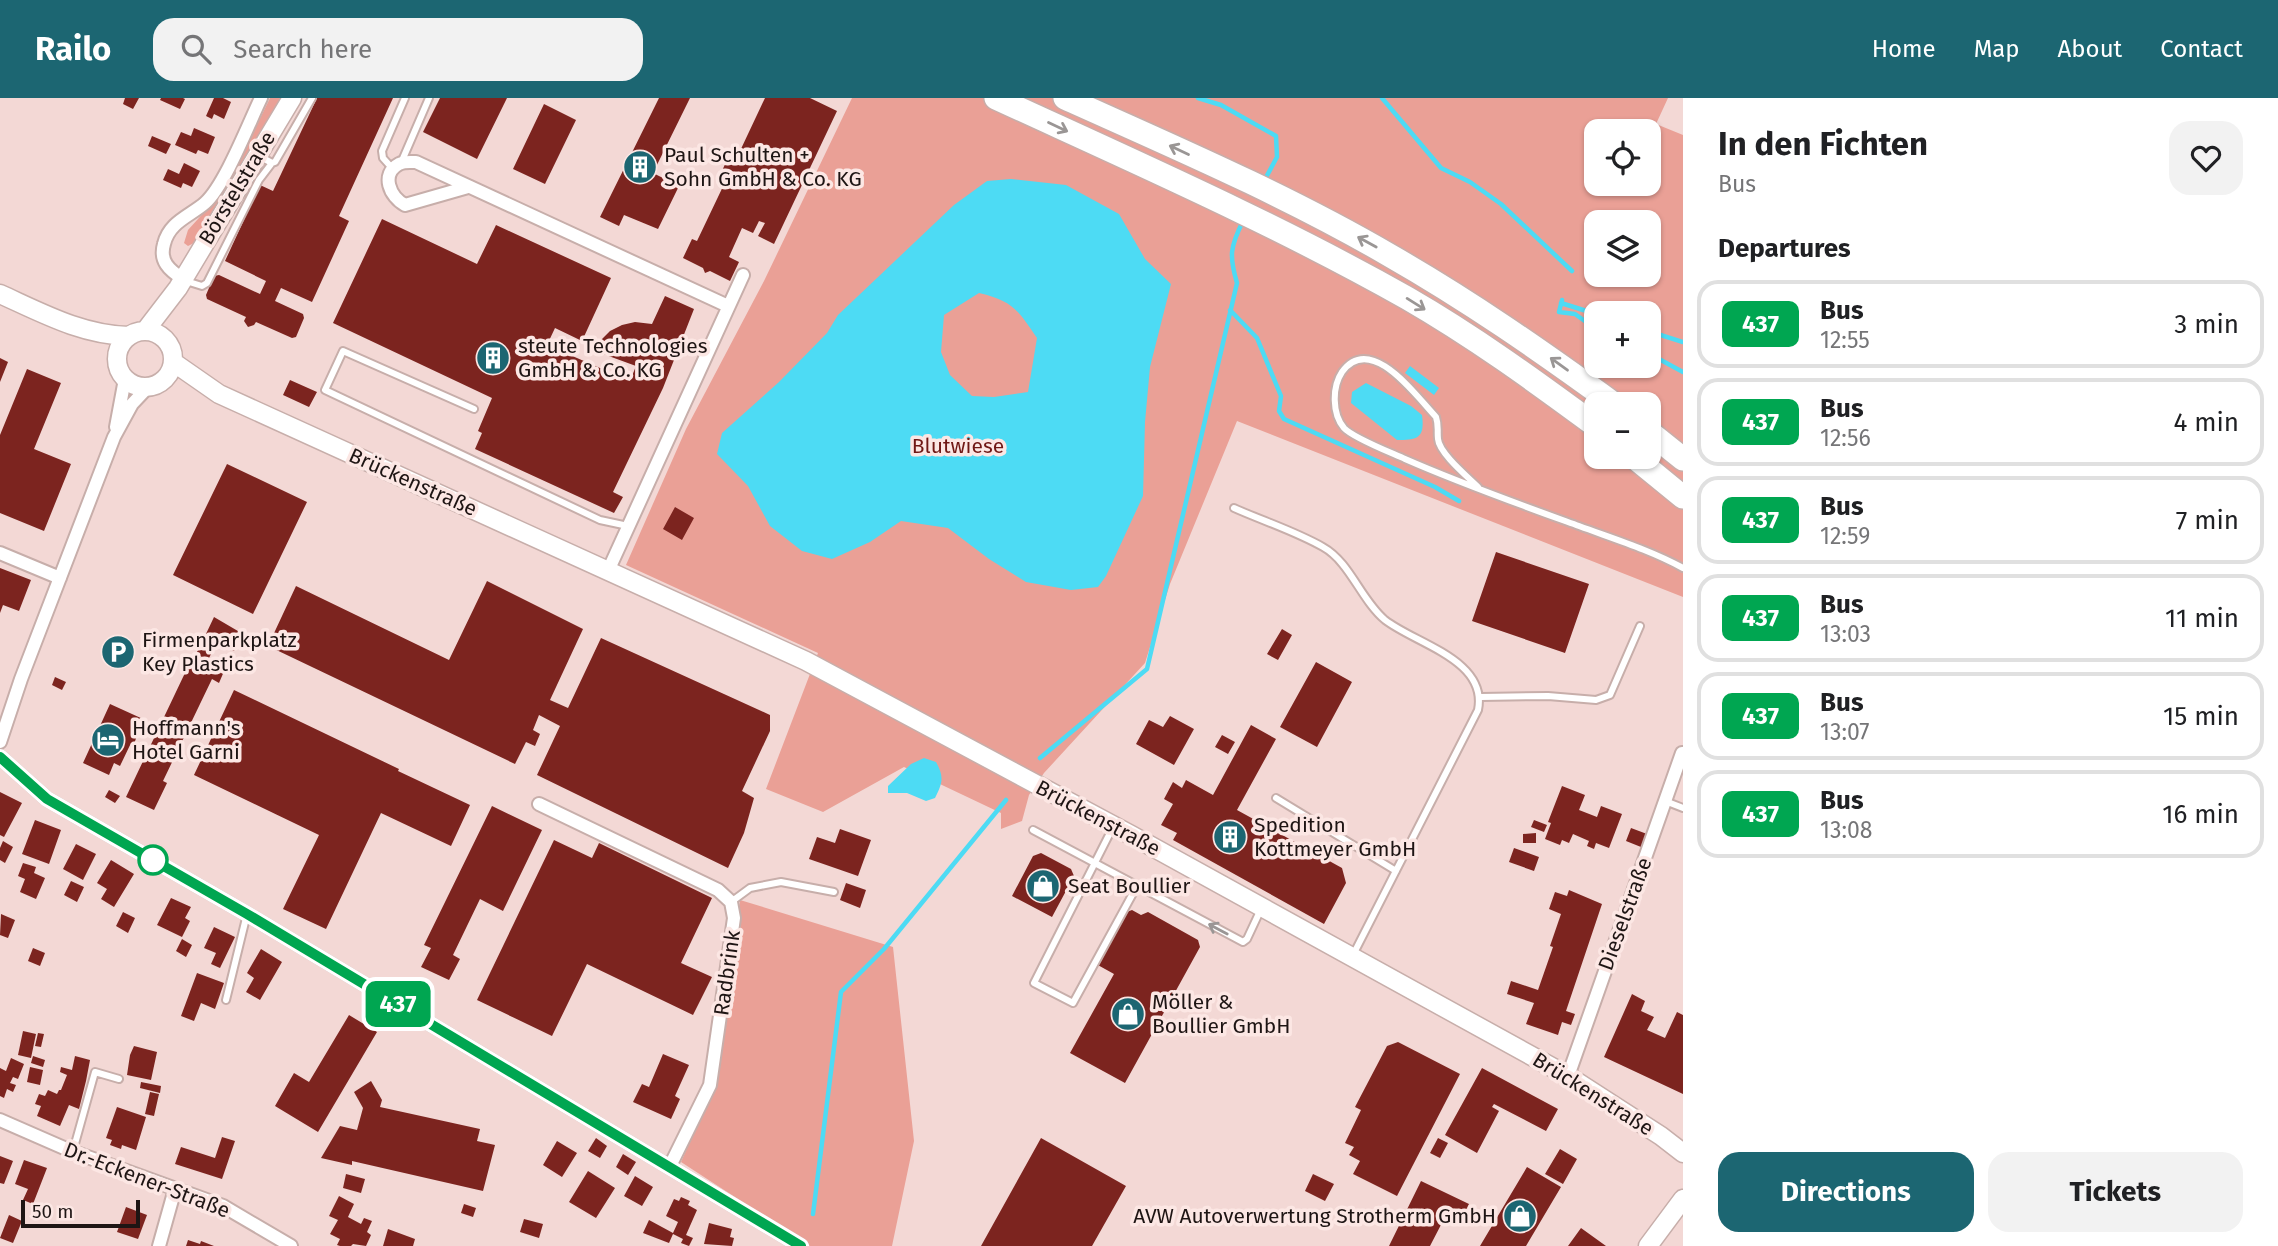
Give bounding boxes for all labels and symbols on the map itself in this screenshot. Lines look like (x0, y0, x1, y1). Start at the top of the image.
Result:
one-way arrow (1047, 121, 1068, 134)
street label: Börstelstraße (193, 127, 281, 249)
place label: Paul Schulten + Sohn GmbH & Co. KG (664, 142, 862, 192)
one-way arrow (1169, 143, 1190, 156)
building icon: Paul Schulten + Sohn GmbH & Co. KG (621, 148, 659, 186)
one-way arrow (1357, 235, 1378, 249)
one-way arrow (1405, 297, 1425, 311)
place label: steute Technologies GmbH & Co. KG (518, 333, 708, 383)
building icon: steute Technologies GmbH & Co. KG (474, 339, 512, 377)
one-way arrow (1550, 356, 1569, 371)
park label: Blutwiese (912, 433, 1004, 459)
street label: Brückenstraße (345, 442, 481, 522)
place label: Firmenparkplatz Key Plastics (142, 627, 297, 677)
parking icon: Firmenparkplatz Key Plastics (99, 633, 137, 671)
place label: Hoffmann's Hotel Garni (132, 715, 241, 765)
hotel icon: Hoffmann's Hotel Garni (89, 721, 127, 759)
street label: Brückenstraße (1031, 774, 1165, 862)
place label: Spedition Kottmeyer GmbH (1254, 812, 1416, 862)
building icon: Spedition Kottmeyer GmbH (1211, 818, 1249, 856)
unlabelled marker (138, 845, 168, 875)
street label: Dieselstraße (1593, 854, 1657, 974)
shop icon: Seat Boullier (1024, 867, 1062, 905)
place label: Seat Boullier (1068, 873, 1190, 899)
one-way arrow (1208, 922, 1228, 936)
street label: Radbrink (708, 928, 746, 1017)
line badge: 437 (358, 981, 438, 1027)
place label: Möller & Boullier GmbH (1152, 989, 1291, 1039)
shop icon: Möller & Boullier GmbH (1109, 995, 1147, 1033)
street label: Brückenstraße (1528, 1047, 1658, 1141)
street label: Dr.-Eckener-Straße (60, 1136, 234, 1224)
scale bar (21, 1197, 140, 1229)
shop icon: AVW Autoverwertung Strotherm GmbH (1501, 1197, 1539, 1235)
place label: AVW Autoverwertung Strotherm GmbH (1133, 1203, 1496, 1229)

